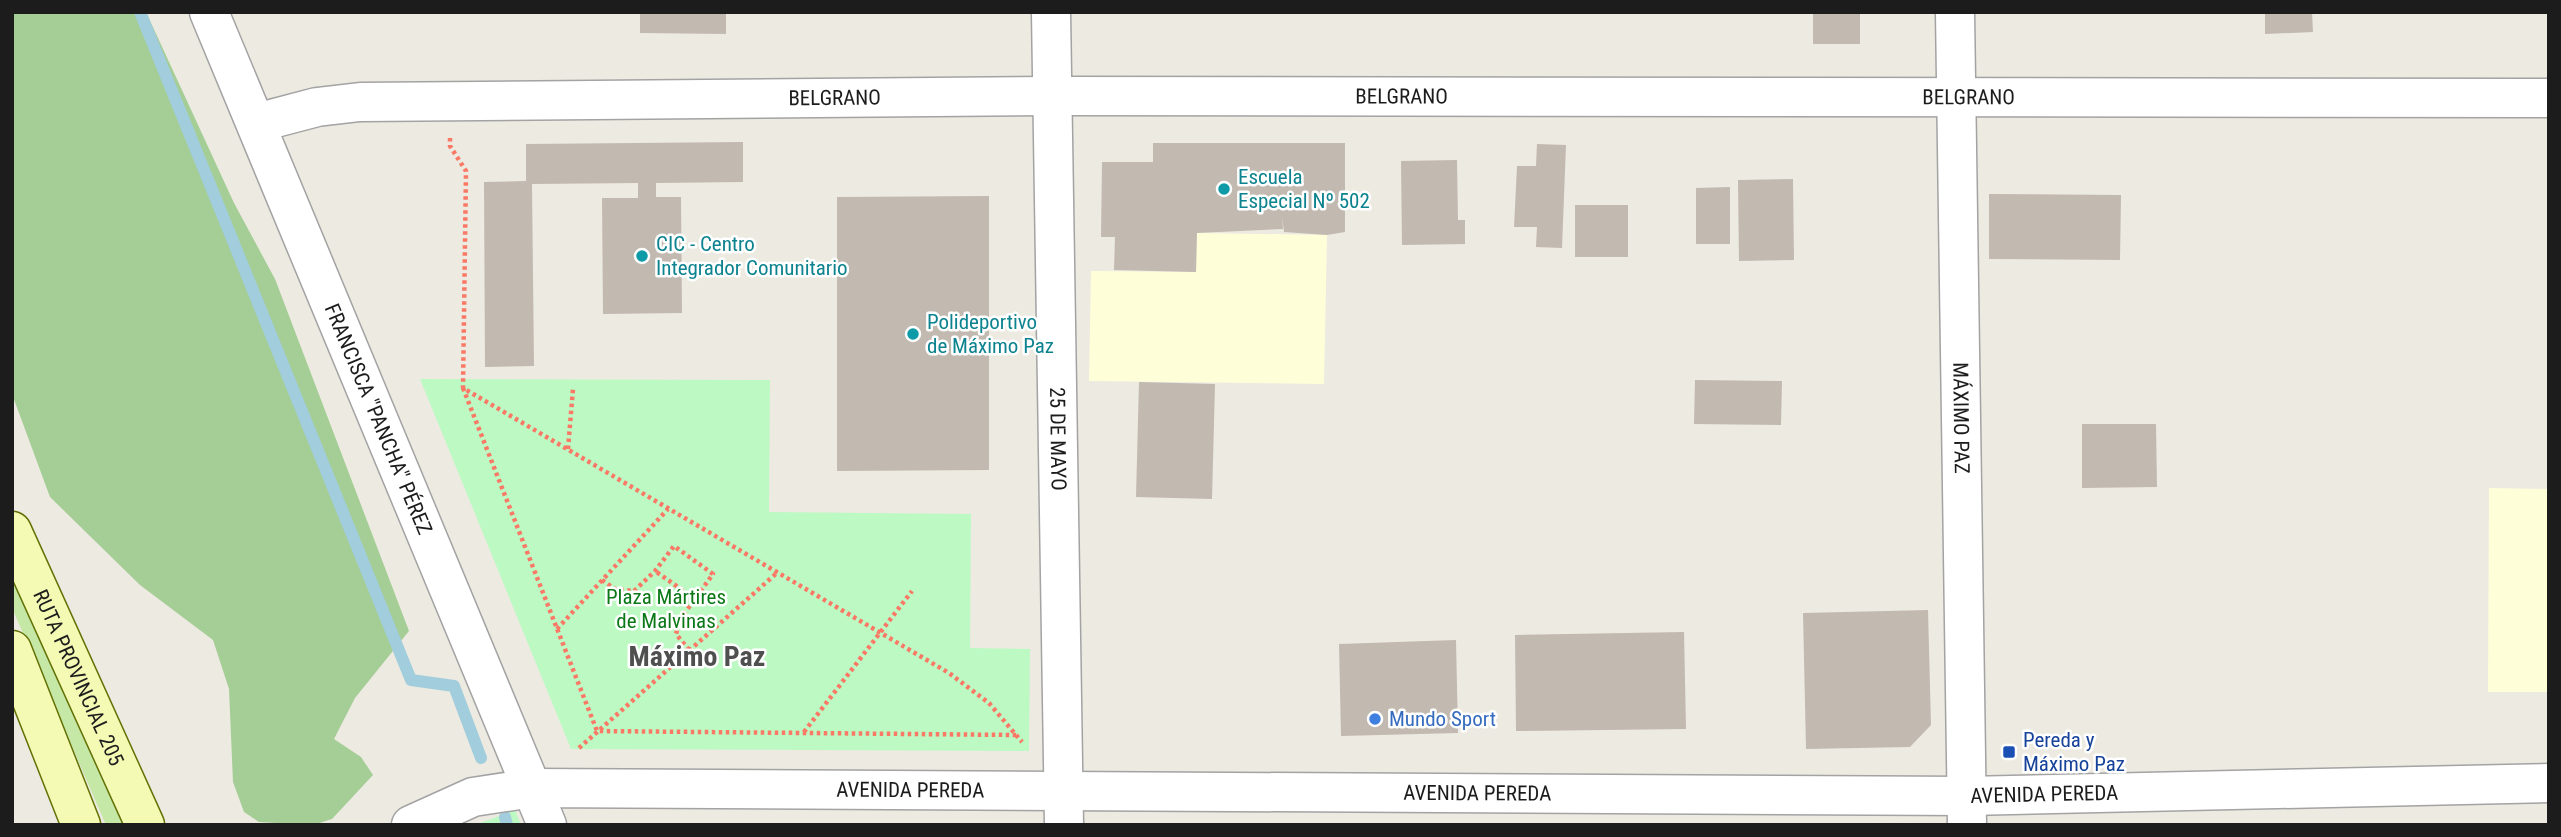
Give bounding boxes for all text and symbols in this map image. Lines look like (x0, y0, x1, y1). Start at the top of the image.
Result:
street label: BELGRANO (1355, 84, 1448, 109)
street label: BELGRANO (788, 85, 881, 110)
street label: BELGRANO (1922, 85, 2015, 109)
place label: Escuela Especial Nº 502 (1238, 165, 1370, 213)
marker: Escuela Especial Nº 502 (1216, 181, 1232, 197)
place label: CIC - Centro Integrador Comunitario (656, 232, 848, 280)
marker: CIC - Centro Integrador Comunitario (634, 248, 650, 264)
street label: FRANCISCA "PANCHA" PÉREZ (320, 300, 437, 538)
place label: Polideportivo de Máximo Paz (927, 310, 1054, 358)
marker: Polideportivo de Máximo Paz (905, 326, 921, 342)
street label: MÁXIMO PAZ (1948, 362, 1974, 474)
street label: 25 DE MAYO (1045, 387, 1071, 491)
park label: Plaza Mártires de Malvinas (606, 585, 726, 633)
street label: RUTA PROVINCIAL 205 (28, 586, 129, 770)
district label: Máximo Paz (629, 640, 765, 673)
place label: Mundo Sport (1389, 707, 1496, 731)
marker: Mundo Sport (1367, 711, 1383, 727)
place label: Pereda y Máximo Paz (2023, 728, 2125, 776)
marker: Pereda y Máximo Paz (2001, 744, 2017, 760)
street label: AVENIDA PEREDA (836, 778, 984, 803)
street label: AVENIDA PEREDA (1403, 781, 1551, 806)
street label: AVENIDA PEREDA (1970, 781, 2119, 808)

